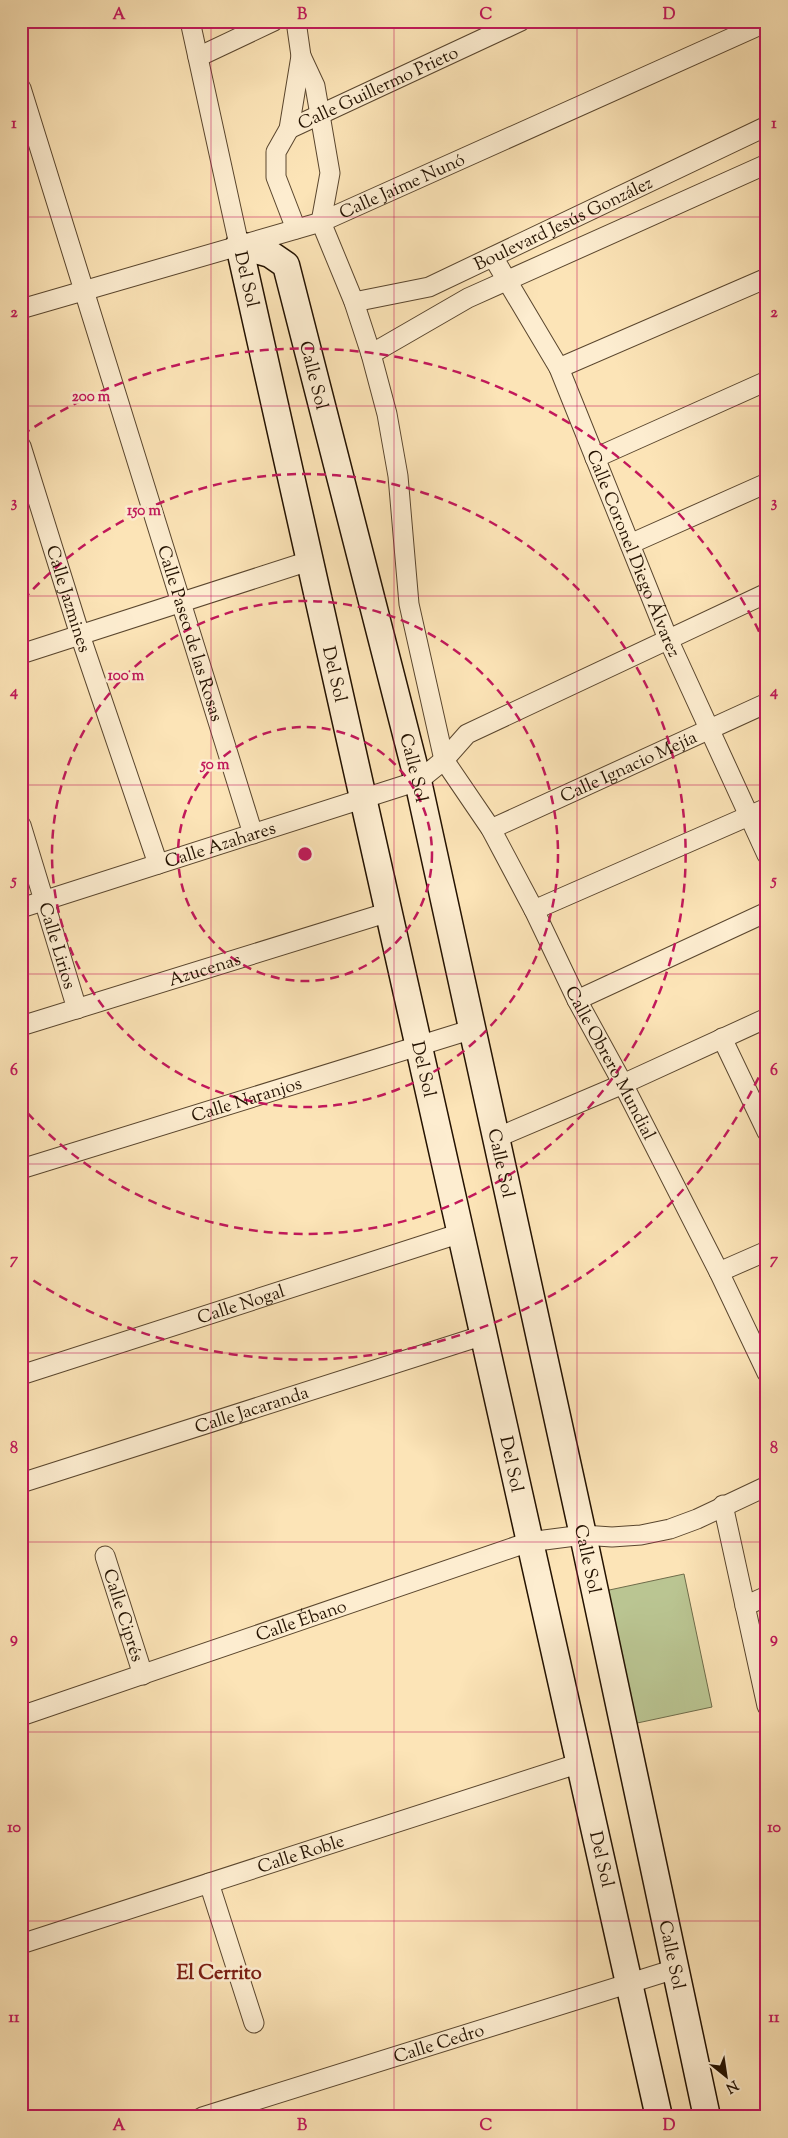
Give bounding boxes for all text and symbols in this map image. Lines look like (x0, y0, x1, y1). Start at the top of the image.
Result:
text: A (113, 4, 126, 27)
text: B (297, 4, 307, 27)
text: C (480, 4, 493, 27)
text: D (663, 4, 676, 27)
street label: Calle Guillermo Prieto (294, 41, 463, 138)
text: 1 (11, 113, 17, 136)
text: 1 (771, 113, 777, 136)
street label: Calle Jaime Nunó (336, 148, 470, 227)
street label: Boulevard Jesús González (470, 171, 658, 279)
street label: Del Sol (226, 249, 264, 310)
text: 2 (10, 302, 18, 325)
text: 2 (770, 302, 778, 325)
street label: Calle Sol (291, 338, 334, 413)
text: 200 m (72, 387, 111, 408)
street label: Calle Coronel Diego Álvarez (578, 446, 686, 662)
text: 3 (11, 492, 18, 515)
text: 3 (771, 492, 778, 515)
text: 150 m (127, 501, 161, 522)
street label: Calle Jazmines (38, 542, 96, 656)
street label: Calle Paseo de las Rosas (149, 542, 228, 725)
street label: Del Sol (314, 644, 352, 705)
text: 100 m (108, 666, 145, 687)
text: 4 (9, 681, 18, 704)
text: 4 (769, 681, 778, 704)
street label: Calle Ignacio Mejía (556, 726, 702, 811)
street label: Calle Sol (391, 731, 433, 805)
text: 50 m (200, 755, 230, 776)
street label: Calle Azahares (162, 816, 280, 876)
centre of rings (296, 845, 314, 863)
text: 5 (9, 870, 17, 893)
text: 5 (769, 870, 777, 893)
street label: Calle Lirios (30, 900, 81, 993)
street label: Azucenas (166, 948, 244, 995)
street label: Calle Obrero Mundial (557, 982, 661, 1145)
street label: Del Sol (403, 1039, 441, 1100)
text: 6 (10, 1060, 18, 1083)
text: 6 (770, 1060, 778, 1083)
street label: Calle Naranjos (189, 1072, 305, 1130)
street label: Calle Sol (479, 1126, 520, 1201)
text: 7 (10, 1249, 19, 1272)
text: 7 (770, 1249, 779, 1272)
street label: Calle Nogal (194, 1280, 289, 1332)
street label: Calle Jacaranda (192, 1381, 312, 1442)
street label: Del Sol (491, 1434, 529, 1495)
text: 8 (10, 1438, 18, 1461)
text: 8 (770, 1438, 778, 1461)
street label: Calle Sol (566, 1522, 606, 1596)
street label: Calle Ciprés (95, 1566, 149, 1665)
street label: Calle Ébano (253, 1594, 351, 1650)
text: 9 (10, 1628, 18, 1651)
text: 9 (770, 1628, 778, 1651)
text: 10 (7, 1817, 21, 1840)
text: 10 (767, 1817, 781, 1840)
street label: Calle Roble (255, 1829, 348, 1882)
street label: Del Sol (581, 1829, 619, 1890)
street label: Calle Sol (650, 1918, 691, 1992)
district label: El Cerrito (176, 1960, 262, 1989)
text: 11 (9, 2007, 20, 2030)
text: 11 (769, 2007, 780, 2030)
street label: Calle Cedro (391, 2018, 488, 2071)
north arrow (700, 2050, 750, 2100)
text: N (722, 2074, 741, 2097)
text: A (113, 2115, 126, 2138)
text: B (297, 2115, 307, 2138)
text: C (480, 2115, 493, 2138)
text: D (663, 2115, 676, 2138)

